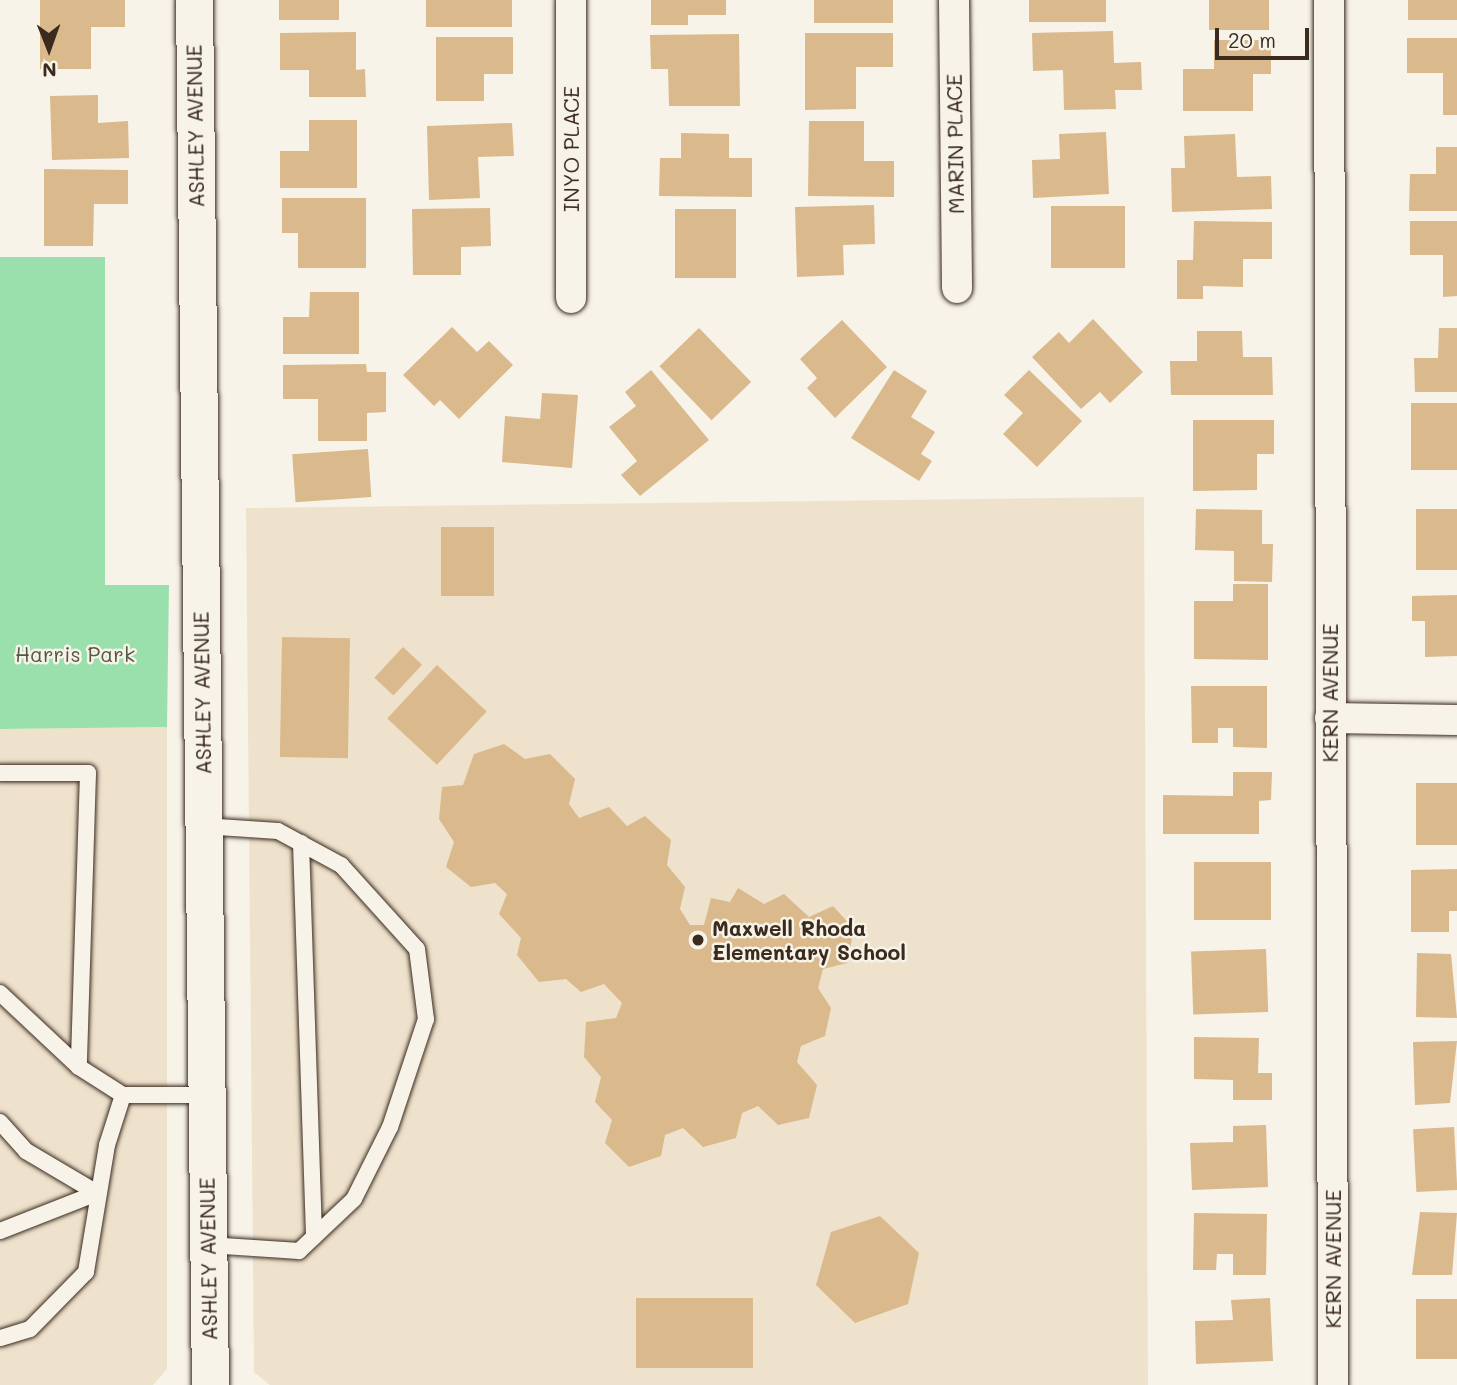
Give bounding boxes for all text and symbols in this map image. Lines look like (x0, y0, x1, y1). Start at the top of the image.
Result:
north arrow (14, 14, 84, 84)
scale bar (1219, 14, 1314, 58)
text: 20 m (1228, 26, 1276, 53)
street label: ASHLEY AVENUE (181, 44, 209, 208)
text: N (42, 58, 57, 83)
street label: MARIN PLACE (941, 74, 969, 214)
street label: INYO PLACE (558, 86, 584, 212)
street label: ASHLEY AVENUE (188, 611, 216, 775)
street label: KERN AVENUE (1317, 624, 1343, 762)
park label: Harris Park (15, 641, 135, 667)
place label: Maxwell Rhoda Elementary School (712, 915, 906, 965)
marker: Maxwell Rhoda Elementary School (690, 932, 706, 948)
street label: ASHLEY AVENUE (194, 1177, 222, 1341)
street label: KERN AVENUE (1320, 1190, 1346, 1328)

